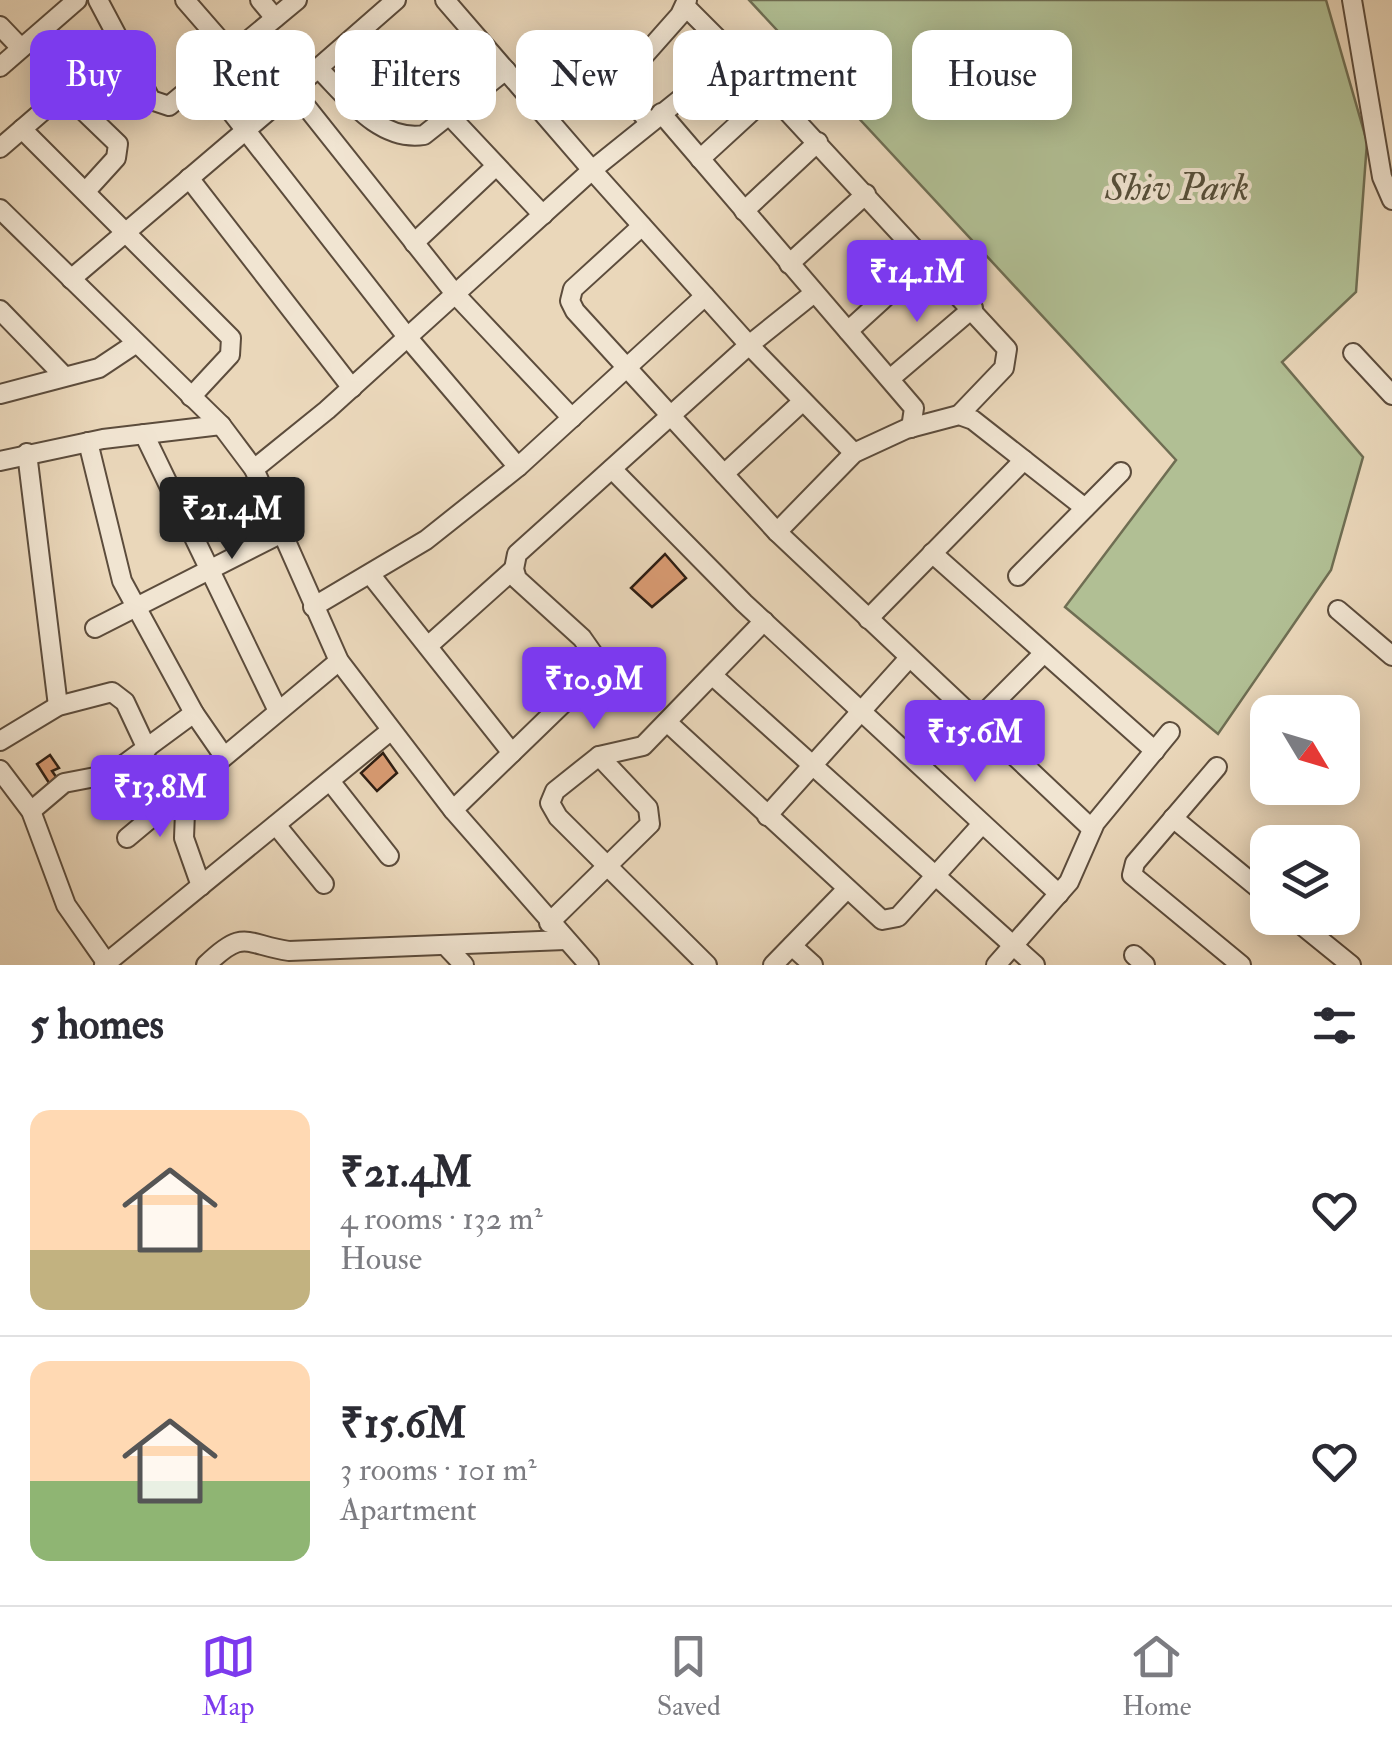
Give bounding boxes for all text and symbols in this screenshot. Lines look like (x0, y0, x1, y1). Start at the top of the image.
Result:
chip: Buy (30, 30, 156, 120)
chip: Rent (176, 30, 315, 120)
chip: Filters (335, 30, 496, 120)
chip: New (516, 30, 653, 120)
chip: Apartment (673, 30, 892, 120)
chip: House (912, 30, 1072, 120)
park label: Shiv Park (1104, 164, 1249, 212)
pin: ₹14.1M (836, 240, 998, 325)
text: ₹14.1M (869, 252, 965, 292)
pin: ₹21.4M (151, 477, 313, 562)
text: ₹21.4M (182, 489, 282, 529)
pin: ₹10.9M (513, 647, 675, 732)
text: ₹10.9M (544, 659, 644, 699)
north arrow (1250, 695, 1360, 805)
map controls (1250, 695, 1360, 935)
pin: ₹15.6M (894, 700, 1056, 785)
text: ₹15.6M (927, 712, 1023, 752)
pin: ₹13.8M (79, 755, 241, 840)
text: ₹13.8M (113, 767, 207, 807)
button: layers (1250, 825, 1360, 935)
icon: filters (1307, 998, 1362, 1053)
text: 5 homes (30, 999, 164, 1051)
text: ₹21.4M (340, 1147, 472, 1199)
icon: home (110, 1150, 230, 1270)
icon: heart (1307, 1183, 1362, 1238)
text: 4 rooms · 132 m² (340, 1199, 543, 1239)
text: House (340, 1239, 422, 1279)
text: ₹15.6M (340, 1398, 467, 1450)
icon: home (110, 1401, 230, 1521)
icon: heart (1307, 1434, 1362, 1489)
text: 3 rooms · 101 m² (340, 1450, 537, 1490)
text: Apartment (340, 1490, 477, 1530)
tab: Map (201, 1629, 256, 1724)
tab: Saved (657, 1629, 721, 1724)
tab: Home (1122, 1629, 1191, 1724)

